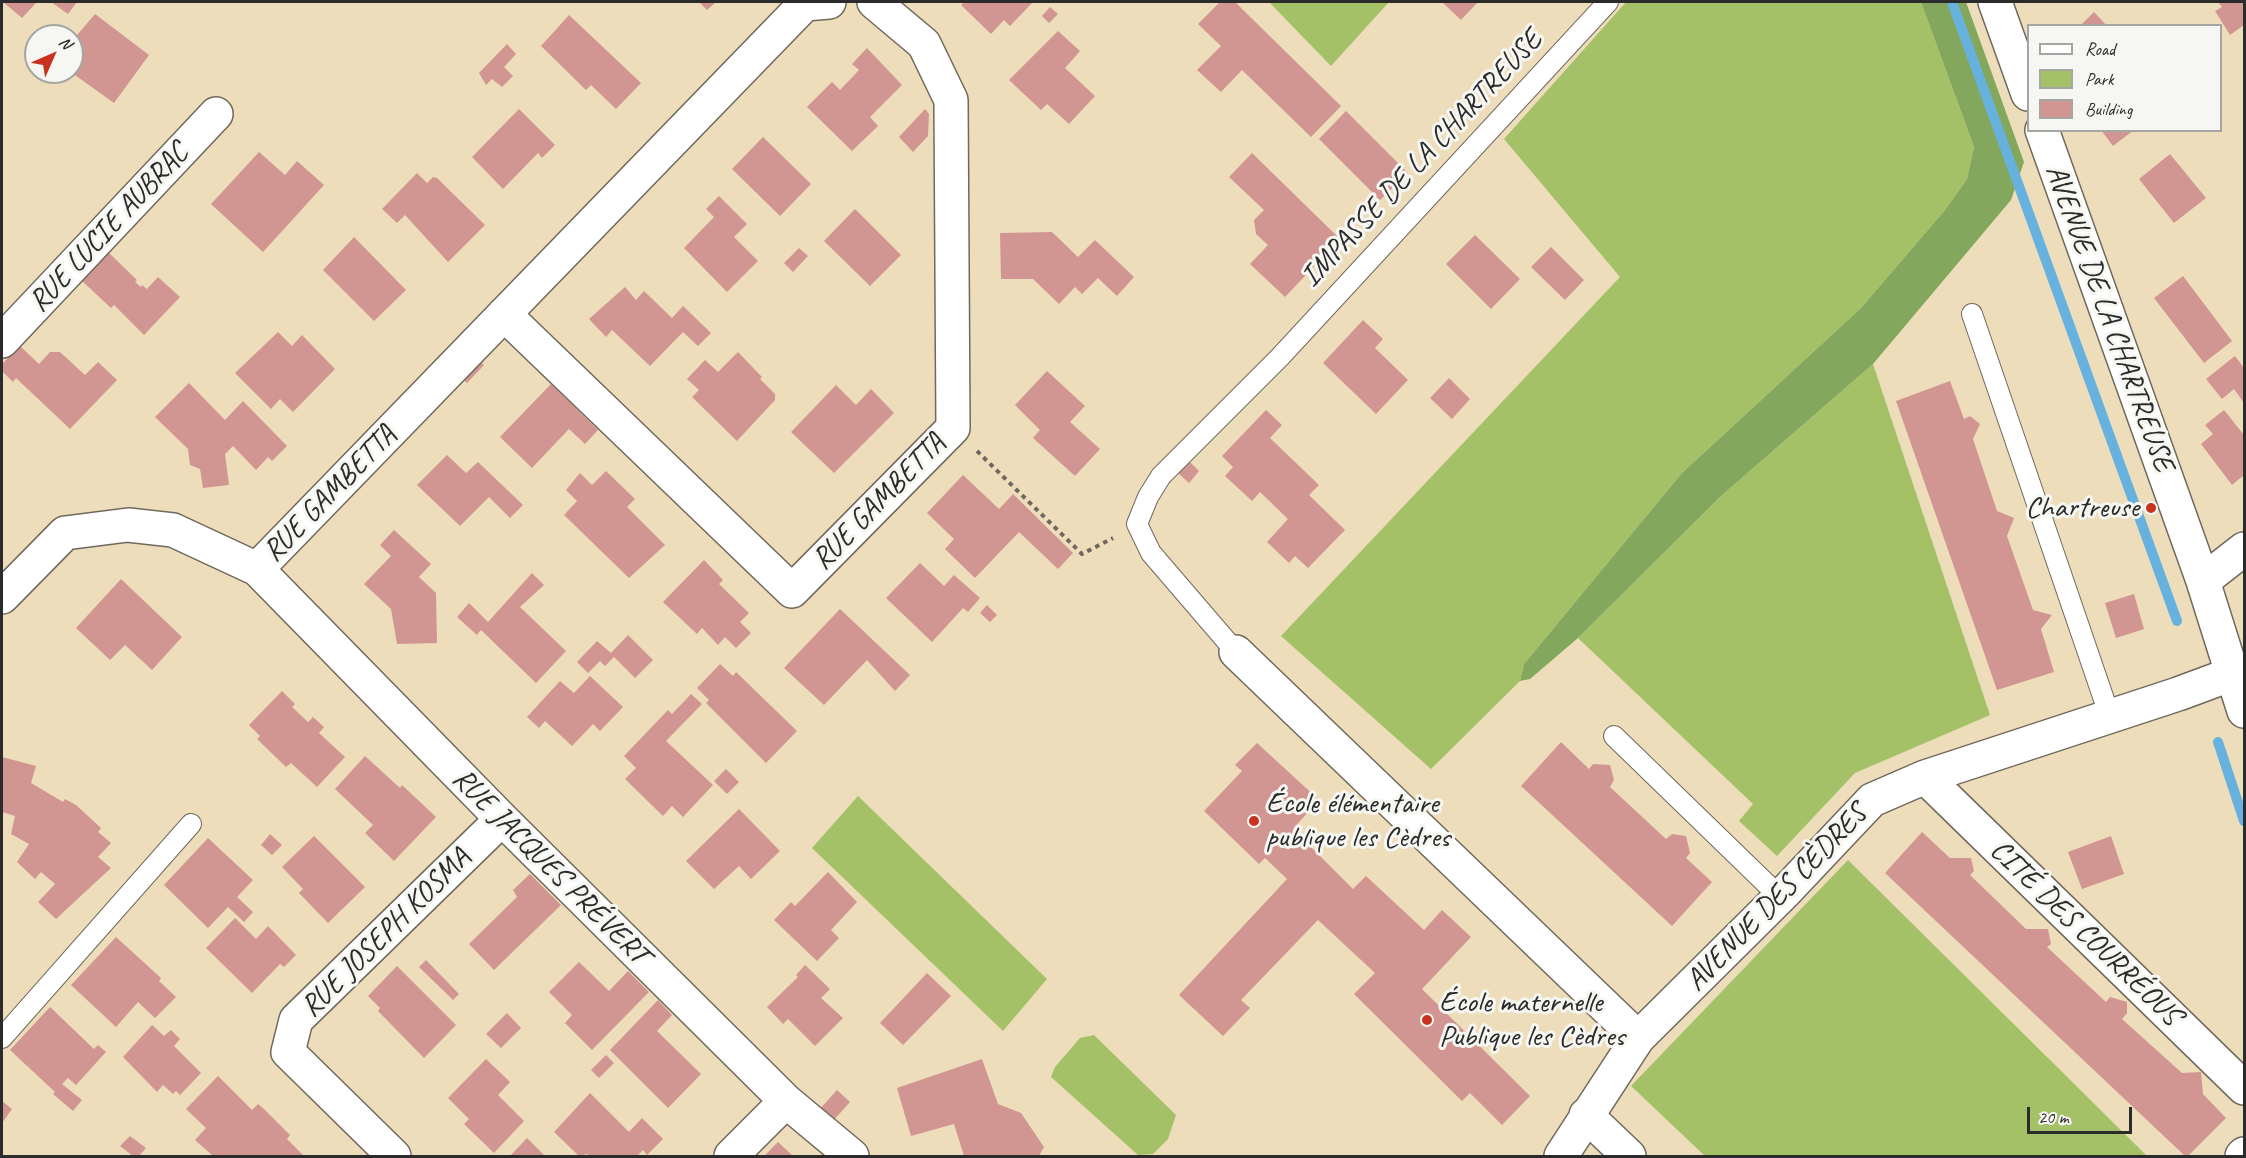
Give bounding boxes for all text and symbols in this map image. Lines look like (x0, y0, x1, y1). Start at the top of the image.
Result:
street label: IMPASSE DE LA CHARTREUSE (1294, 23, 1550, 295)
north arrow (24, 24, 84, 84)
legend (2027, 24, 2222, 132)
text: N (55, 32, 76, 53)
text: Road (2085, 38, 2115, 60)
text: Park (2085, 68, 2114, 90)
text: Building (2085, 98, 2132, 120)
street label: RUE LUCIE AUBRAC (22, 136, 196, 320)
street label: AVENUE DE LA CHARTREUSE (2037, 160, 2181, 476)
street label: RUE GAMBETTA (256, 418, 404, 570)
street label: RUE GAMBETTA (805, 426, 953, 578)
place label: Chartreuse (2025, 490, 2139, 526)
marker: Chartreuse (2144, 501, 2158, 515)
street label: RUE JACQUES PRÉVERT (444, 761, 656, 973)
place label: École élémentaire publique les Cèdres (1266, 786, 1450, 856)
street label: AVENUE DES CÈDRES (1679, 797, 1875, 999)
marker: École élémentaire publique les Cèdres (1247, 814, 1261, 828)
street label: CITÉ DES COURRÉOUS (1982, 833, 2188, 1033)
street label: RUE JOSEPH KOSMA (294, 841, 478, 1025)
place label: École maternelle Publique les Cèdres (1439, 985, 1625, 1056)
marker: École maternelle Publique les Cèdres (1420, 1013, 1434, 1027)
scale bar (2030, 1095, 2135, 1133)
text: 20 m (2038, 1106, 2069, 1128)

